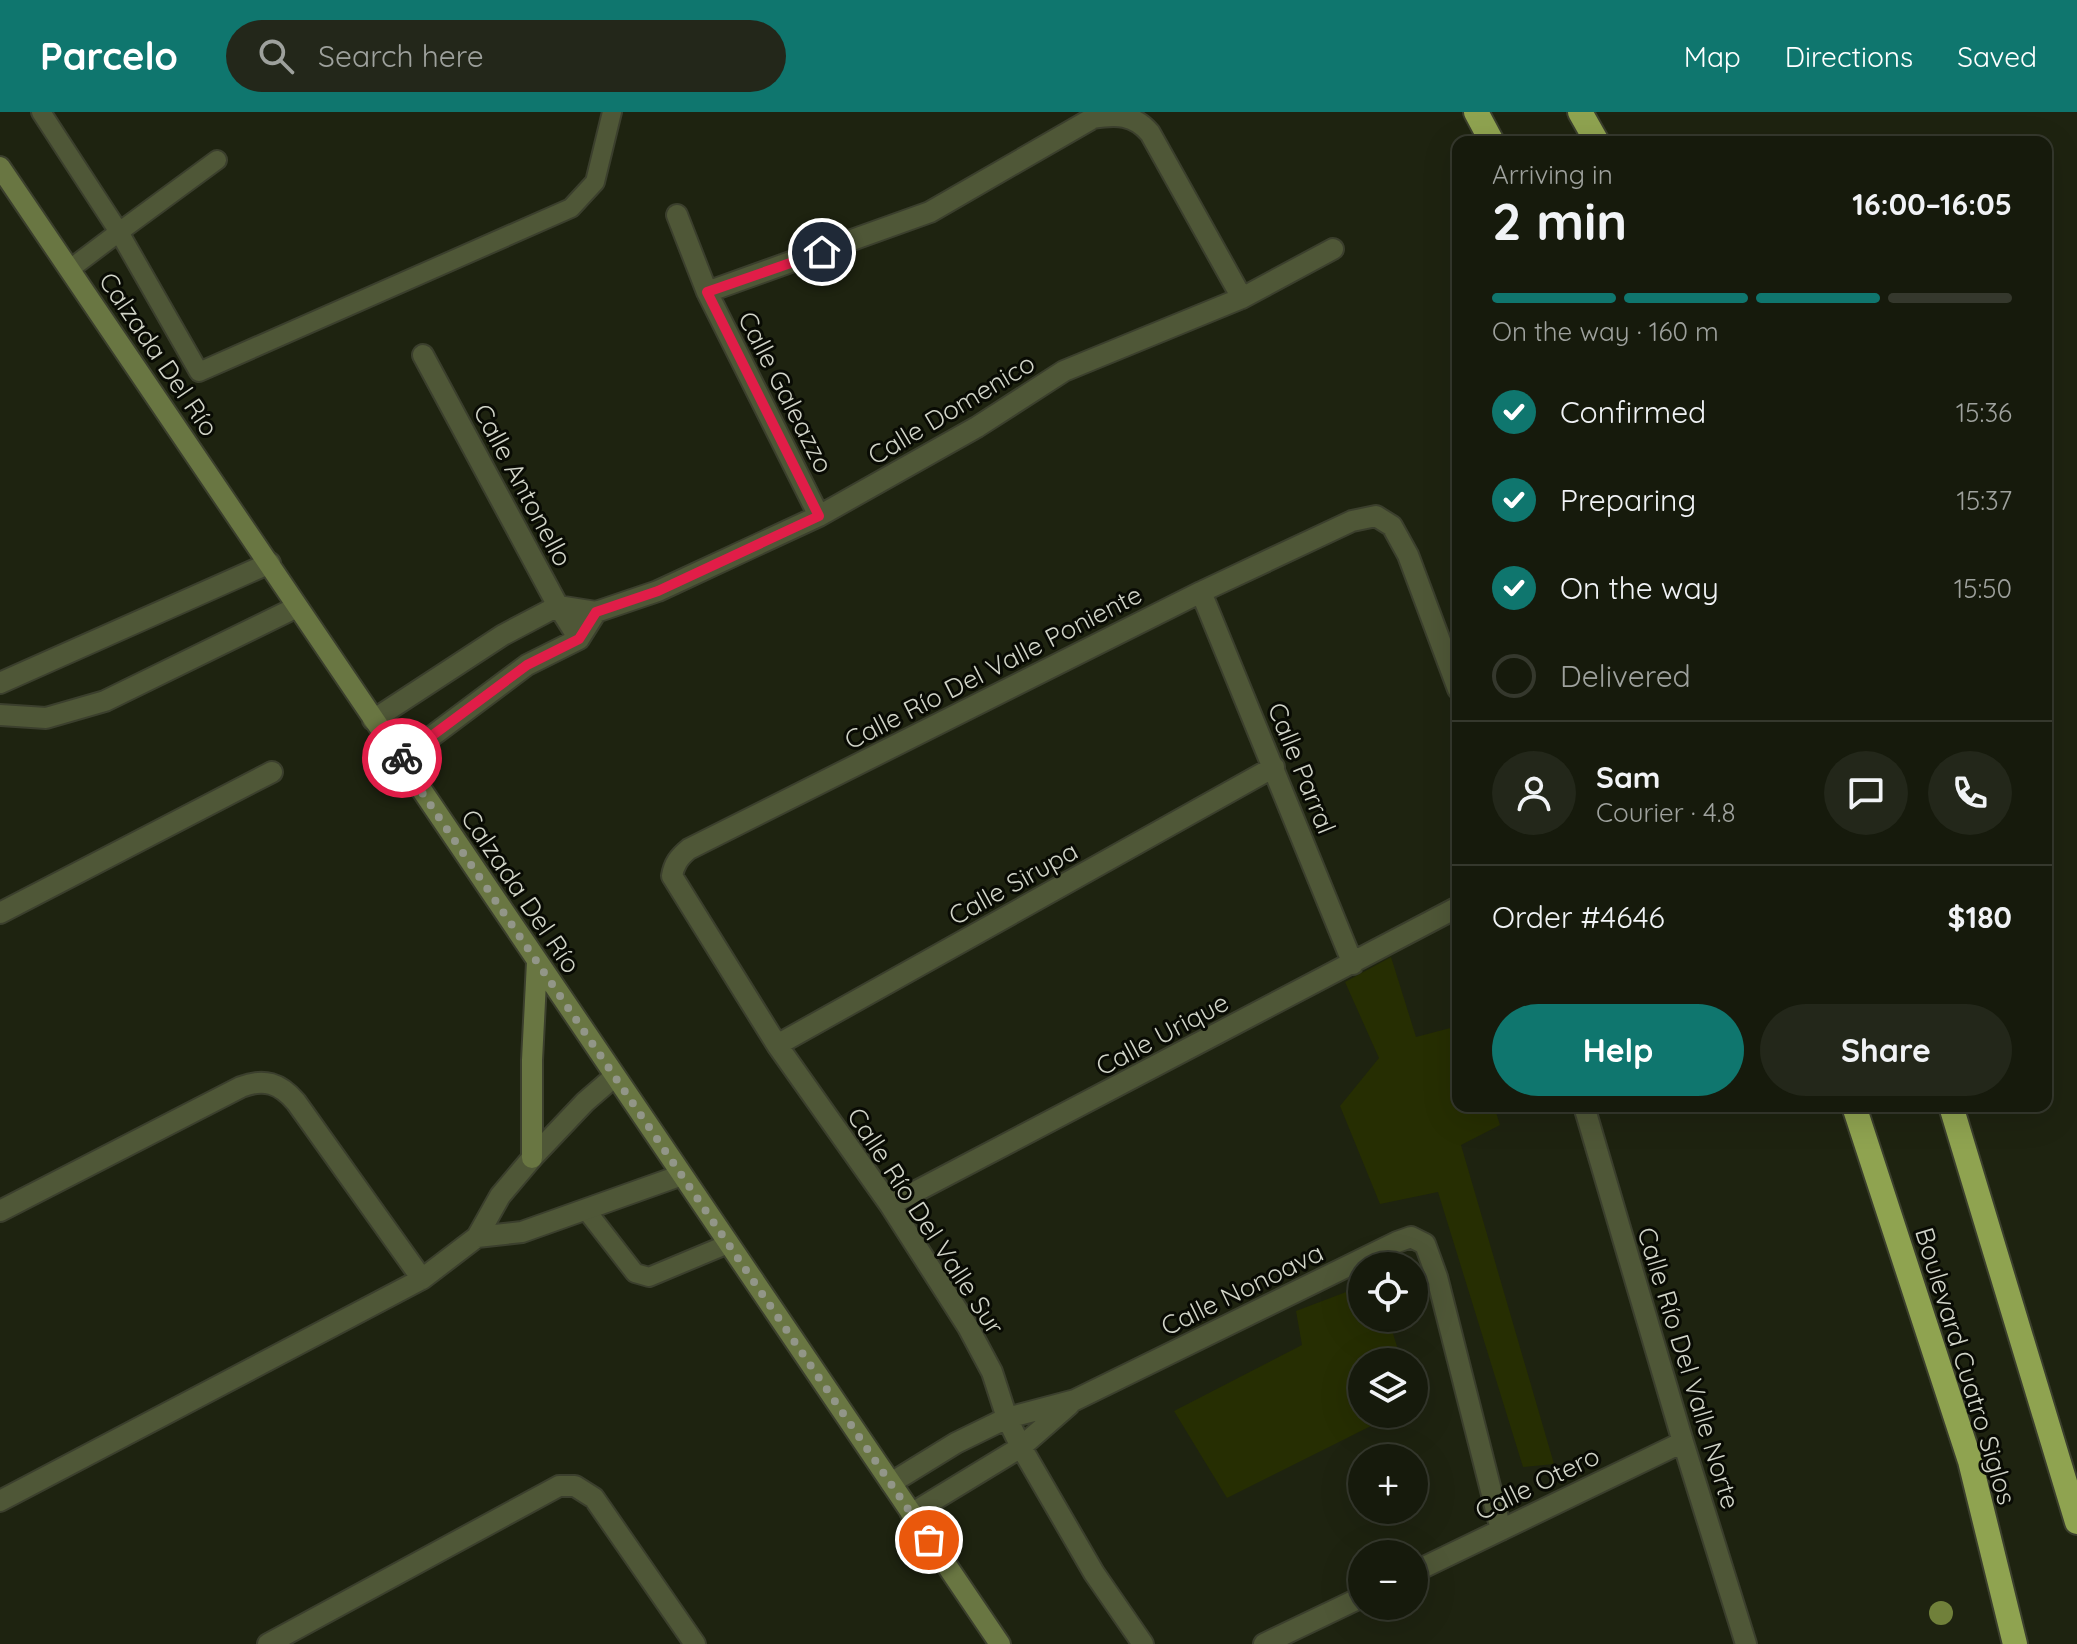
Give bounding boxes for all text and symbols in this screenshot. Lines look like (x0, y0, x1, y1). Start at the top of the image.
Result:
search box (226, 20, 786, 92)
text: Parcelo (40, 32, 178, 80)
icon: search (254, 34, 298, 78)
text: Search here (318, 37, 484, 75)
text: Map (1684, 39, 1741, 74)
text: Directions (1785, 39, 1913, 74)
text: Saved (1957, 39, 2037, 74)
text: Arriving in (1492, 158, 1613, 191)
text: 16:00–16:05 (1852, 185, 2012, 223)
text: 2 min (1492, 188, 1627, 253)
pin (788, 218, 856, 286)
icon: home (800, 230, 844, 274)
street label: Calzada Del Río (92, 266, 226, 442)
street label: Calle Galeazzo (731, 306, 841, 478)
text: On the way · 160 m (1492, 315, 1719, 348)
street label: Calle Domenico (861, 346, 1041, 472)
icon: check (1492, 390, 1536, 434)
text: Confirmed (1560, 393, 1706, 431)
text: 15:36 (1956, 396, 2012, 429)
street label: Calle Antonello (466, 398, 580, 572)
icon: check (1492, 478, 1536, 522)
text: Preparing (1560, 481, 1696, 519)
text: 15:37 (1956, 484, 2012, 517)
icon: check (1492, 566, 1536, 610)
text: On the way (1560, 569, 1719, 607)
text: 15:50 (1954, 572, 2012, 605)
street label: Calle Río Del Valle Poniente (839, 578, 1147, 756)
text: Delivered (1560, 657, 1691, 695)
street label: Calle Parral (1261, 697, 1343, 839)
courier (362, 718, 442, 798)
icon: bike (380, 736, 424, 780)
button: person (1492, 751, 1576, 835)
button: chat (1824, 751, 1908, 835)
button: phone (1928, 751, 2012, 835)
text: Sam (1596, 758, 1660, 796)
text: Courier · 4.8 (1596, 796, 1735, 829)
street label: Calzada Del Río (454, 803, 588, 979)
street label: Calle Sirupa (943, 834, 1083, 932)
text: Order #4646 (1492, 898, 1665, 936)
text: $180 (1948, 898, 2012, 936)
street label: Calle Urique (1090, 985, 1234, 1083)
button: Help (1492, 1004, 1744, 1096)
button: Share (1760, 1004, 2012, 1096)
street label: Calle Río Del Valle Sur (840, 1101, 1012, 1341)
street label: Calle Río Del Valle Norte (1630, 1223, 1748, 1513)
street label: Boulevard Cuatro Siglos (1908, 1223, 2024, 1509)
street label: Calle Nonoava (1155, 1235, 1329, 1343)
map controls (1348, 1252, 1428, 1620)
button: locate (1348, 1252, 1428, 1332)
button: layers (1348, 1348, 1428, 1428)
street label: Calle Otero (1469, 1439, 1605, 1527)
button: + (1348, 1444, 1428, 1524)
pin (895, 1506, 963, 1574)
icon: bag (907, 1518, 951, 1562)
button: − (1348, 1540, 1428, 1620)

